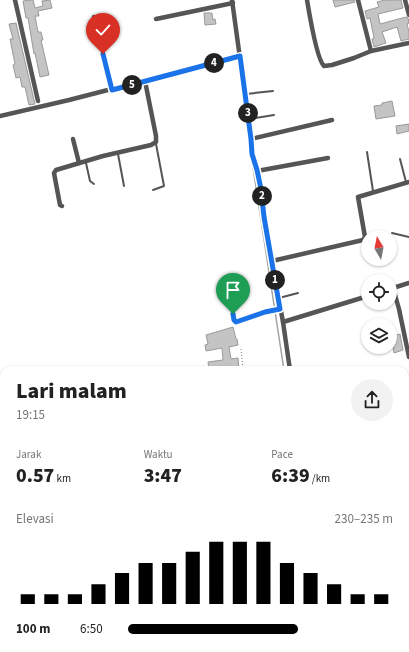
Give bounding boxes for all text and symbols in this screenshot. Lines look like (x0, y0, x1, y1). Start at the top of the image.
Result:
pin (86, 13, 120, 54)
icon: check (92, 19, 114, 41)
pin: 4 (204, 53, 224, 73)
text: 4 (211, 55, 217, 70)
pin: 5 (122, 75, 142, 95)
text: 5 (129, 77, 135, 92)
pin: 3 (238, 103, 258, 123)
text: 3 (245, 105, 251, 120)
pin: 2 (252, 186, 272, 206)
text: 2 (259, 188, 265, 203)
north arrow (361, 230, 397, 266)
map controls (361, 230, 397, 354)
pin: 1 (265, 270, 285, 290)
text: 1 (272, 272, 278, 287)
pin (216, 273, 250, 314)
button: locate (361, 274, 397, 310)
icon: arrive (222, 279, 244, 301)
button: layers (361, 318, 397, 354)
text: Lari malam (16, 375, 127, 407)
button: share (351, 379, 393, 421)
text: 19:15 (16, 406, 45, 424)
text: Jarak (16, 447, 41, 462)
text: Waktu (144, 447, 173, 462)
text: Pace (271, 447, 293, 462)
text: 0.57 (16, 462, 54, 490)
text: 3:47 (144, 462, 182, 490)
text: 6:39 (271, 462, 310, 490)
text: km (54, 471, 71, 486)
text: /km (310, 471, 330, 486)
text: Elevasi (16, 510, 54, 528)
text: 230–235 m (335, 510, 393, 528)
text: 100 m (16, 620, 50, 638)
text: 6:50 (80, 620, 103, 638)

